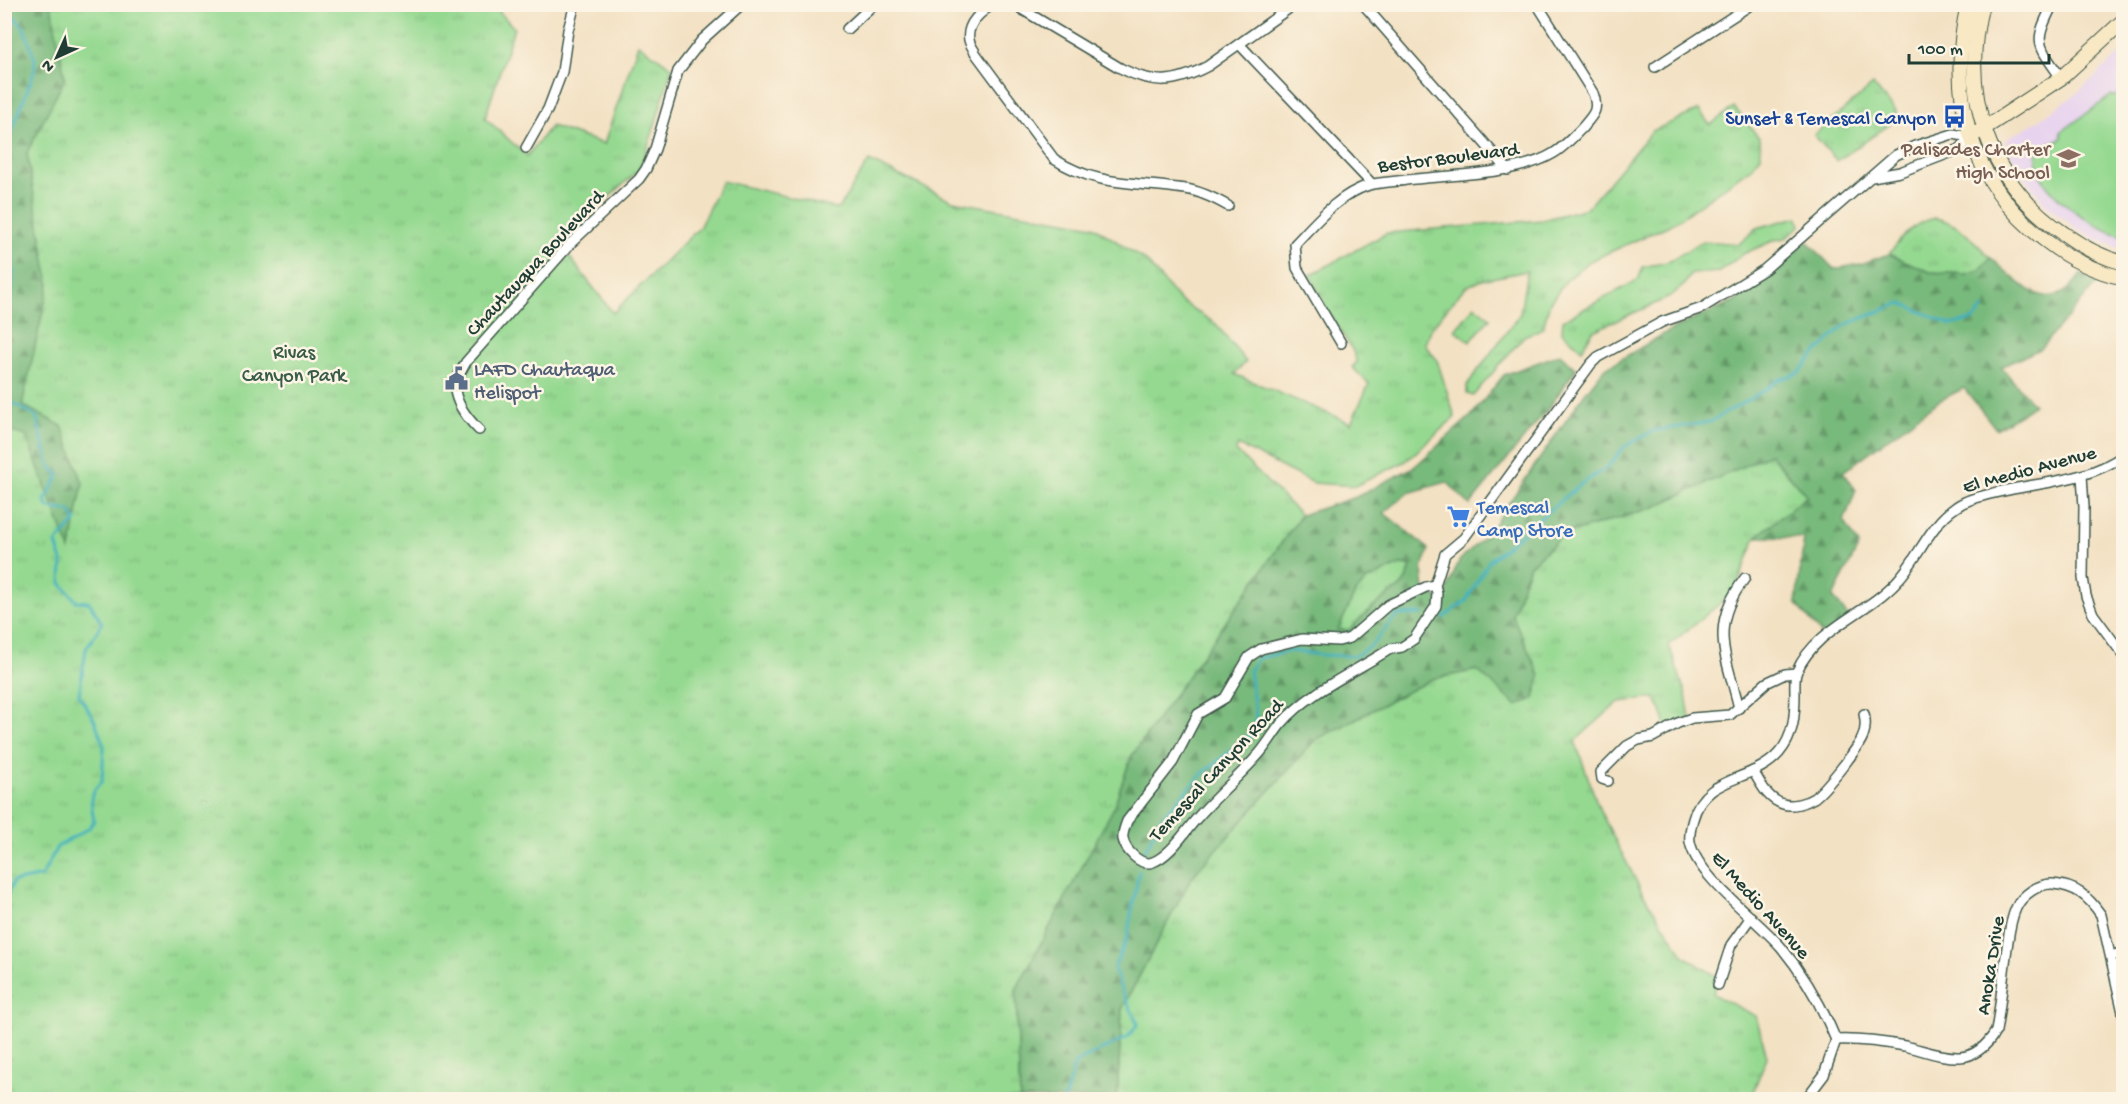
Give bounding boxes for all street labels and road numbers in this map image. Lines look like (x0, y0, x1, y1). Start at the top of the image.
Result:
street label: Bestor Boulevard (1376, 139, 1522, 180)
street label: Chautauqua Boulevard (463, 185, 612, 342)
street label: El Medio Avenue (1961, 442, 2100, 500)
street label: Temescal Canyon Road (1145, 694, 1291, 848)
street label: El Medio Avenue (1705, 848, 1814, 965)
street label: Anoka Drive (1973, 914, 2012, 1017)

